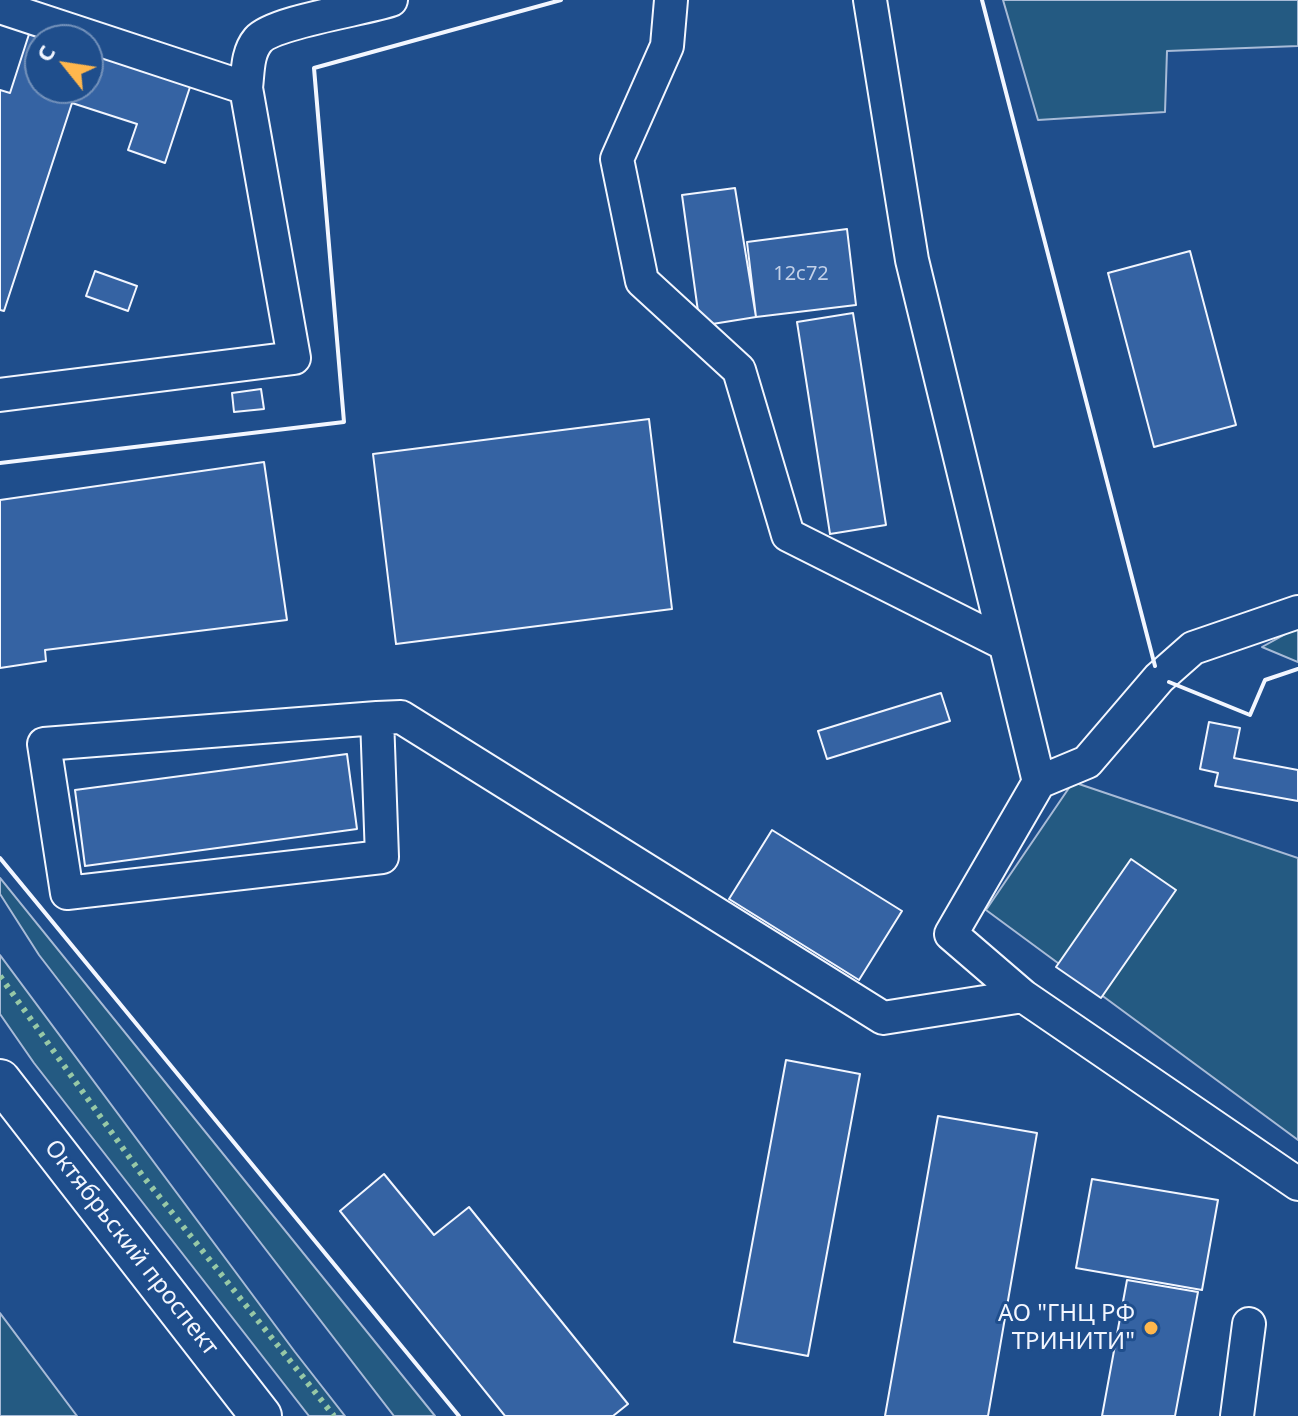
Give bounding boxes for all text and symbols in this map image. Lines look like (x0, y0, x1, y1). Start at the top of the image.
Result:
north arrow (24, 24, 104, 104)
text: С (28, 39, 61, 67)
house number: 12с72 (773, 262, 829, 286)
street label: Октябрьский проспект (38, 1135, 224, 1361)
place label: АО "ГНЦ РФ ТРИНИТИ" (998, 1300, 1135, 1356)
marker: АО "ГНЦ РФ ТРИНИТИ" (1142, 1319, 1160, 1337)

